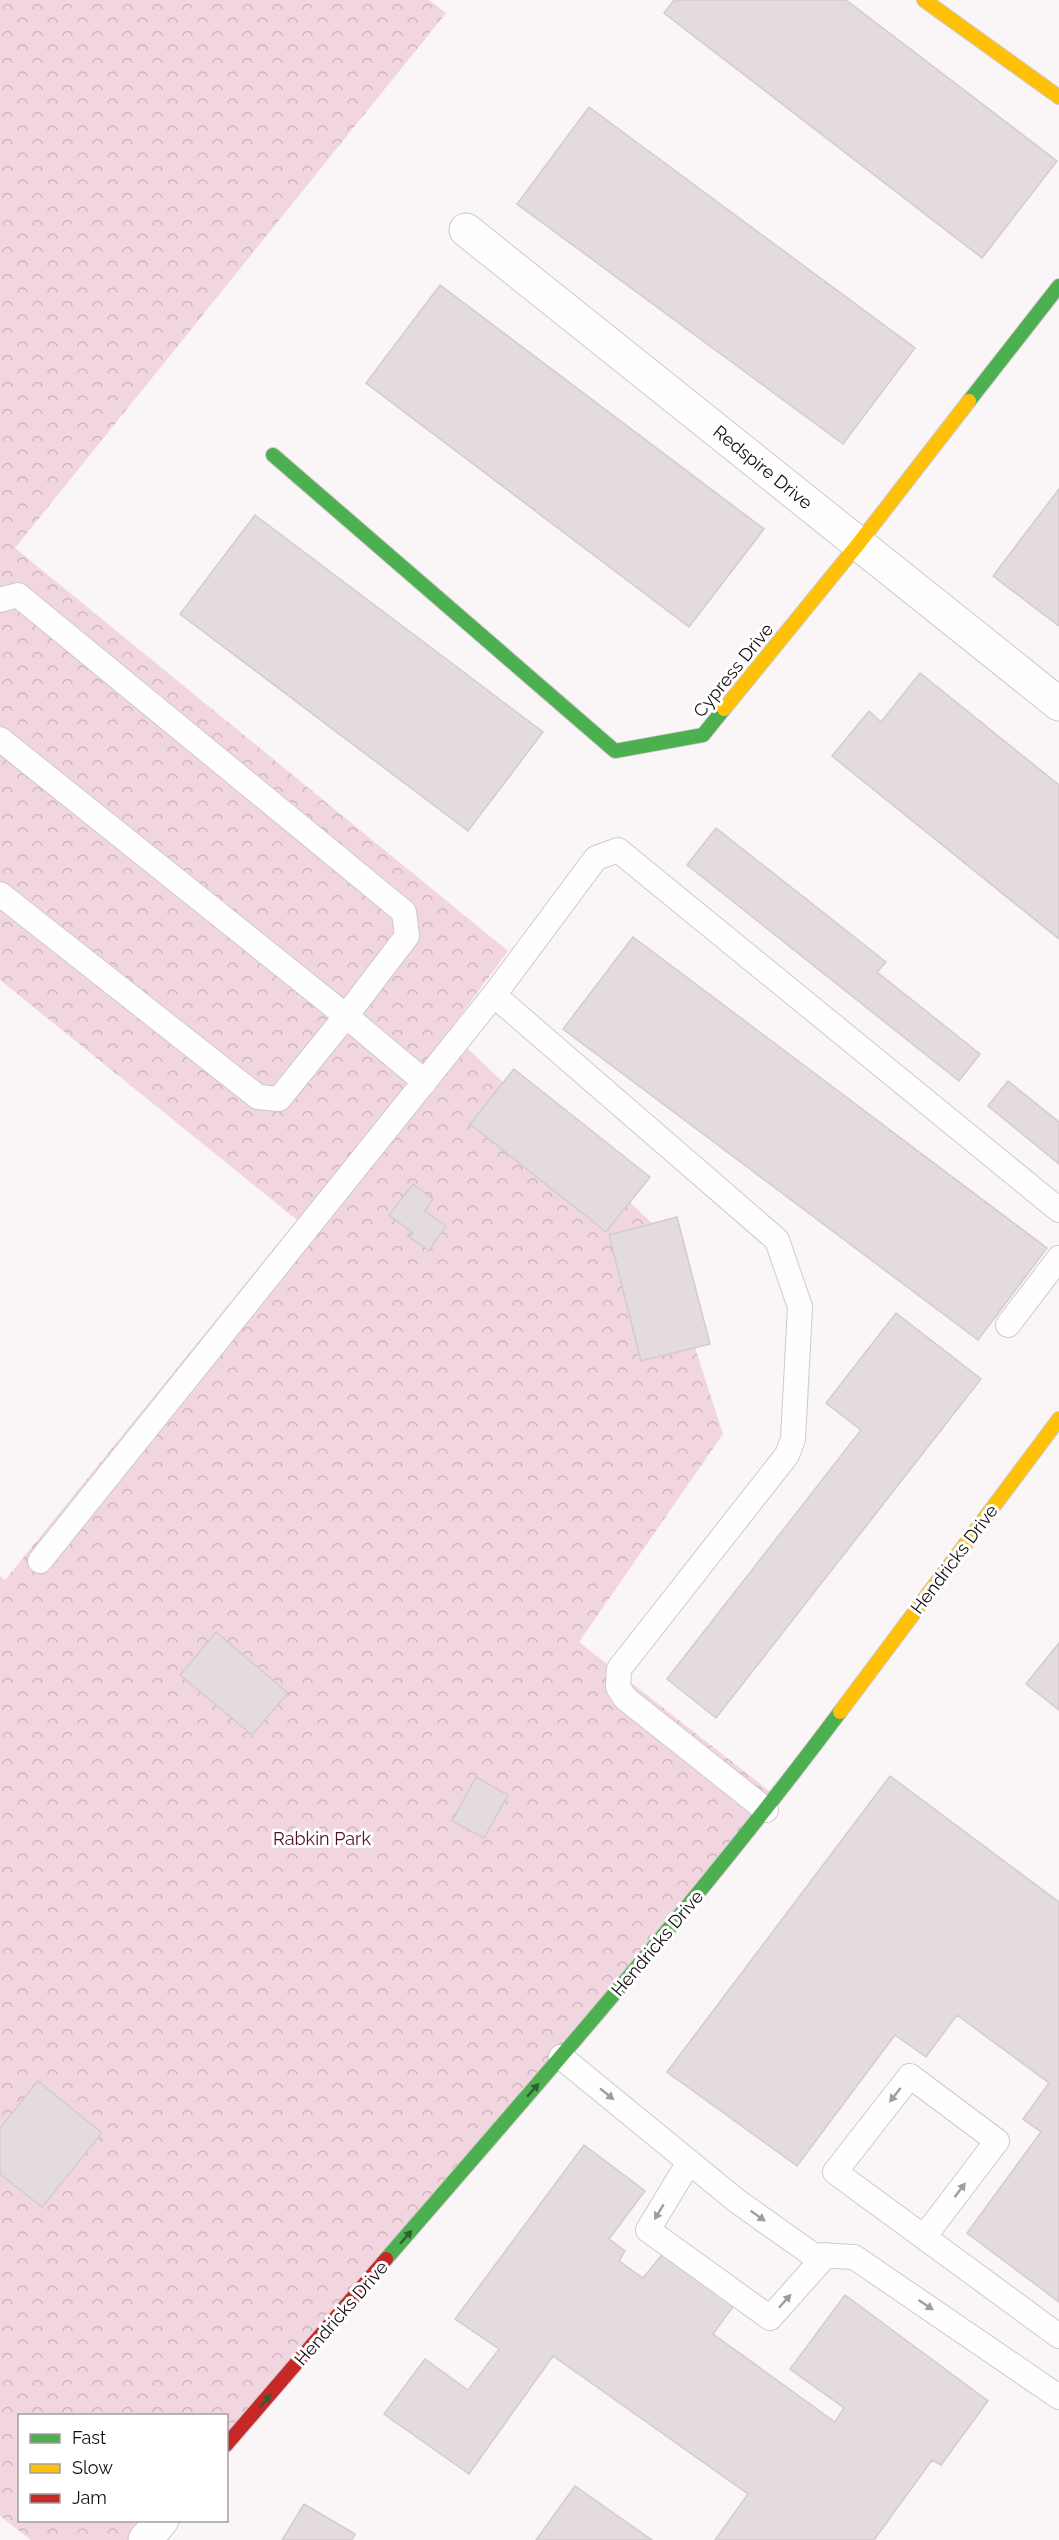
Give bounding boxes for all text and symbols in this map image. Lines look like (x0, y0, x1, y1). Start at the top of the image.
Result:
street label: Redspire Drive (709, 421, 817, 514)
street label: Cypress Drive (689, 618, 778, 721)
street label: Hendricks Drive (906, 1500, 1002, 1618)
park label: Rabkin Park (273, 1828, 371, 1849)
street label: Hendricks Drive (607, 1886, 708, 2000)
one-way arrow (526, 2083, 539, 2098)
one-way arrow (599, 2087, 614, 2100)
one-way arrow (889, 2087, 901, 2103)
one-way arrow (953, 2182, 966, 2198)
one-way arrow (654, 2204, 664, 2221)
one-way arrow (750, 2210, 766, 2222)
one-way arrow (399, 2230, 412, 2245)
street label: Hendricks Drive (290, 2256, 392, 2369)
one-way arrow (778, 2294, 792, 2309)
one-way arrow (918, 2299, 934, 2311)
one-way arrow (258, 2394, 271, 2409)
legend (18, 2414, 228, 2522)
text: Fast (72, 2427, 106, 2448)
text: Slow (72, 2457, 113, 2478)
text: Jam (72, 2487, 107, 2508)

